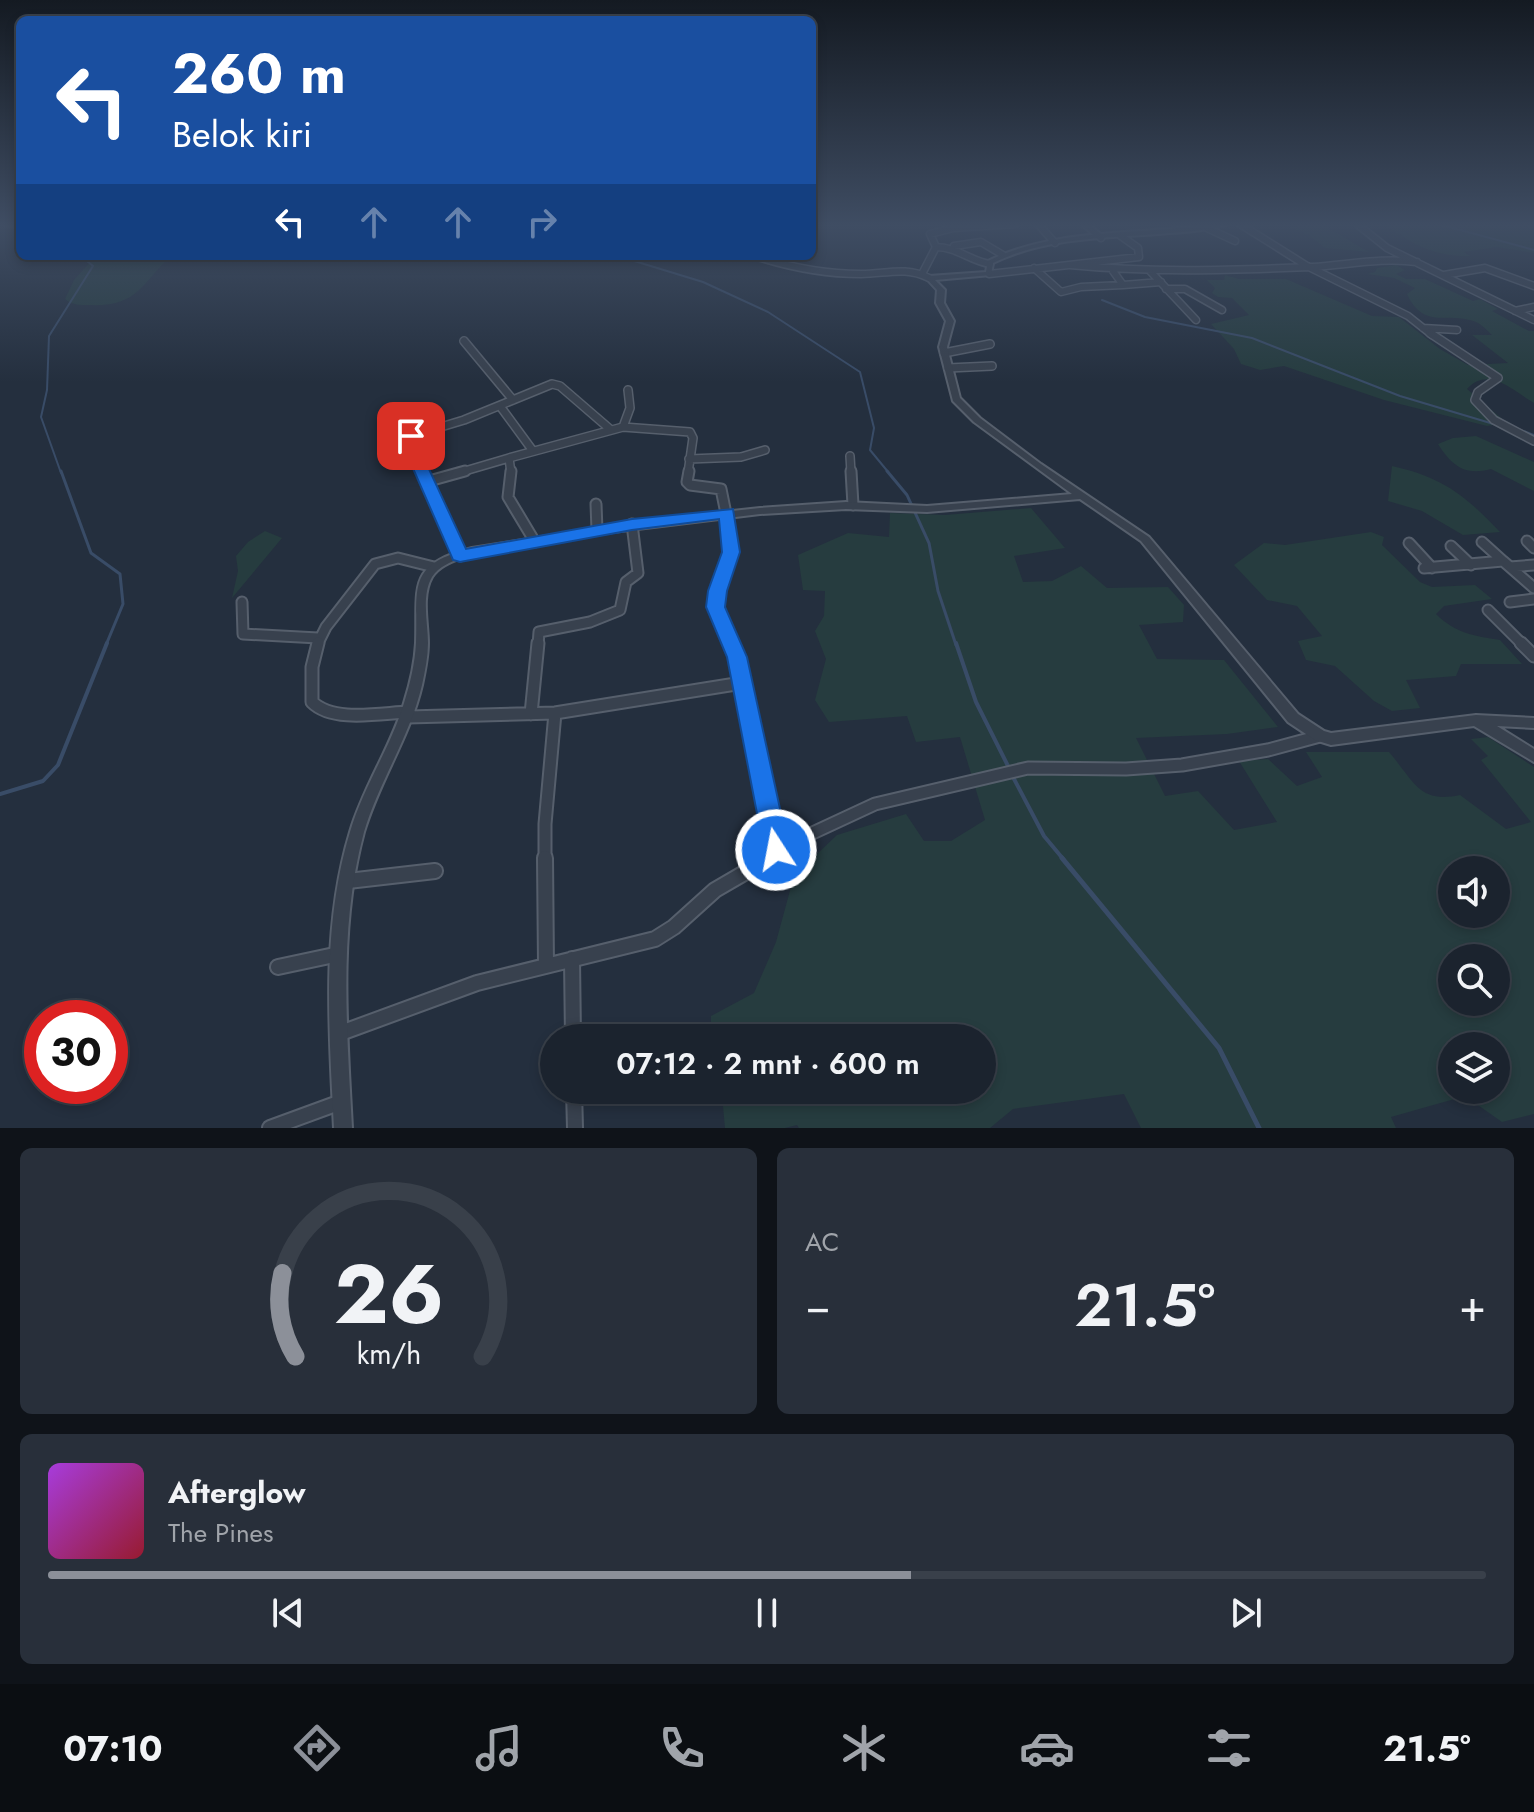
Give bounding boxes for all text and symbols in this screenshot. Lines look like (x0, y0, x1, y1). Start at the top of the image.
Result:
text: 260 m (172, 33, 346, 114)
icon: left (40, 48, 144, 152)
text: Belok kiri (172, 108, 312, 160)
icon: left (268, 200, 312, 244)
icon: ahead (352, 200, 396, 244)
icon: ahead (436, 200, 480, 244)
icon: right (520, 200, 564, 244)
pin (377, 402, 445, 470)
icon: arrive (389, 414, 433, 458)
position arrow (734, 808, 818, 892)
map controls (1438, 856, 1510, 1104)
button: sound (1438, 856, 1510, 928)
button: search (1438, 944, 1510, 1016)
speed limit sign: 30 (24, 1000, 128, 1104)
button: layers (1438, 1032, 1510, 1104)
text: 07:12 · 2 mnt · 600 m (616, 1042, 920, 1085)
text: AC (805, 1223, 839, 1261)
text: 26 (333, 1234, 444, 1354)
text: 21.5° (1075, 1262, 1215, 1349)
text: − (805, 1274, 831, 1338)
text: + (1459, 1274, 1486, 1338)
text: km/h (356, 1333, 421, 1375)
text: Afterglow (168, 1471, 305, 1514)
text: The Pines (168, 1514, 273, 1552)
icon: previous (266, 1591, 310, 1635)
icon: pause (745, 1591, 789, 1635)
icon: next (1224, 1591, 1268, 1635)
icon: directions (289, 1720, 345, 1776)
icon: music (471, 1720, 527, 1776)
icon: phone (654, 1720, 710, 1776)
icon: climate (836, 1720, 892, 1776)
icon: car (1019, 1720, 1075, 1776)
icon: filters (1201, 1720, 1257, 1776)
text: 07:10 (63, 1722, 163, 1774)
text: 21.5° (1383, 1722, 1471, 1774)

